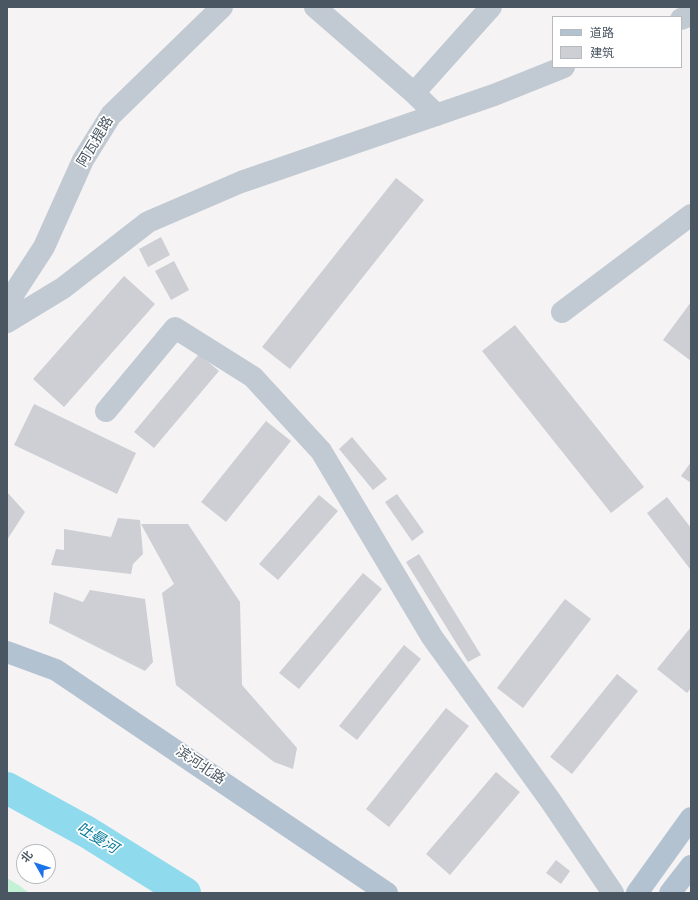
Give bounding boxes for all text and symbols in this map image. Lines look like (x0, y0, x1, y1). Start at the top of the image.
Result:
legend (552, 16, 682, 68)
text: 道路 (590, 25, 614, 41)
text: 建筑 (590, 45, 614, 61)
street label: 阿瓦提路 (74, 114, 118, 170)
street label: 滨河北路 (172, 743, 228, 789)
water label: 吐曼河 (73, 820, 121, 858)
north arrow (16, 844, 56, 884)
text: 北 (18, 848, 36, 866)

